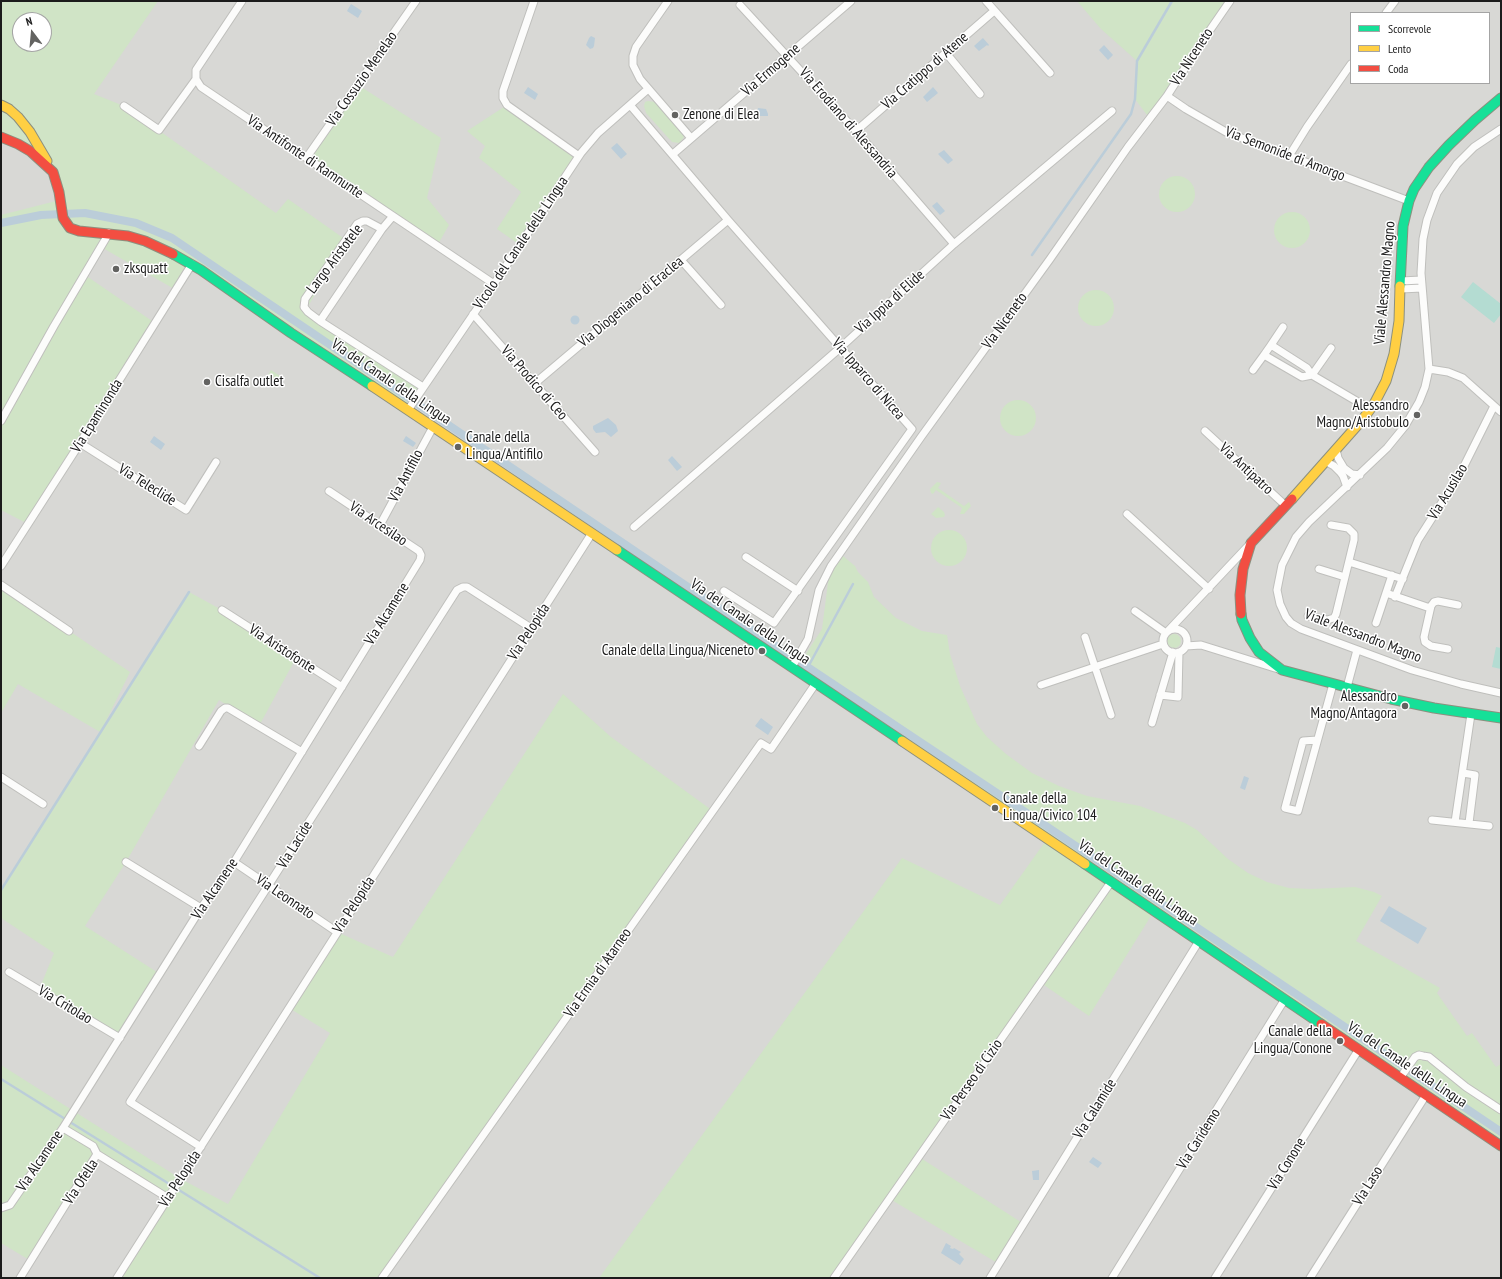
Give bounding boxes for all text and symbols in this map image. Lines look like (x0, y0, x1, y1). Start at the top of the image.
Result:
north arrow (12, 12, 52, 52)
legend (1350, 12, 1490, 84)
text: N (24, 14, 34, 29)
text: Scorrevole (1388, 21, 1431, 36)
street label: Via Niceneto (1167, 25, 1217, 89)
street label: Via Cossuzio Menelao (323, 28, 401, 130)
street label: Via Cratippo di Atene (878, 28, 972, 114)
street label: Via Ermogene (738, 40, 804, 100)
text: Lento (1388, 41, 1411, 56)
text: Coda (1388, 61, 1408, 76)
street label: Via Erodiano di Alessandria (795, 64, 901, 182)
place label: Zenone di Elea (683, 106, 759, 124)
marker: Zenone di Elea (670, 110, 680, 120)
street label: Via Antifonte di Ramnunte (243, 111, 367, 203)
street label: Via Semonide di Amorgo (1222, 123, 1348, 185)
street label: Vicolo del Canale della Lingua (470, 173, 572, 313)
street label: Viale Alessandro Magno (1371, 220, 1399, 346)
street label: Largo Aristotele (303, 221, 367, 297)
street label: Via Diogeniano di Eraclea (575, 253, 687, 351)
place label: zksquatt (124, 260, 168, 278)
marker: zksquatt (111, 264, 121, 274)
street label: Via Ippia di Elide (852, 266, 928, 338)
street label: Via Niceneto (979, 289, 1031, 353)
street label: Via Ipparco di Nicea (828, 334, 908, 424)
street label: Via del Canale della Lingua (328, 335, 454, 429)
street label: Via Prodico di Ceo (497, 342, 571, 424)
place label: Cisalfa outlet (215, 373, 284, 391)
street label: Via Epaminonda (67, 376, 127, 456)
marker: Cisalfa outlet (202, 377, 212, 387)
place label: Alessandro Magno/Aristobulo (1316, 397, 1409, 432)
marker: Alessandro Magno/Aristobulo (1412, 410, 1422, 420)
place label: Canale della Lingua/Antifilo (466, 429, 543, 464)
street label: Via Antipatro (1215, 439, 1277, 499)
marker: Canale della Lingua/Antifilo (453, 442, 463, 452)
street label: Via Antifilo (385, 447, 427, 505)
street label: Via Teleclide (115, 460, 179, 510)
street label: Via Acusilao (1424, 461, 1472, 523)
street label: Via Arcesilao (346, 498, 410, 550)
street label: Via del Canale della Lingua (687, 575, 813, 669)
street label: Via Alcamene (361, 580, 413, 648)
street label: Via Pelopida (504, 600, 554, 664)
street label: Viale Alessandro Magno (1302, 605, 1424, 667)
street label: Via Aristofonte (245, 621, 319, 677)
place label: Canale della Lingua/Niceneto (602, 642, 754, 660)
marker: Canale della Lingua/Niceneto (757, 646, 767, 656)
place label: Alessandro Magno/Antagora (1311, 688, 1397, 723)
marker: Alessandro Magno/Antagora (1400, 701, 1410, 711)
place label: Canale della Lingua/Civico 104 (1003, 790, 1097, 825)
marker: Canale della Lingua/Civico 104 (990, 803, 1000, 813)
street label: Via Lacide (273, 818, 317, 872)
street label: Via del Canale della Lingua (1075, 836, 1201, 930)
street label: Via Alcamene (188, 855, 242, 923)
street label: Via Leonnato (252, 871, 318, 923)
street label: Via Pelopida (329, 873, 379, 937)
street label: Via Ermia di Atarneo (560, 925, 636, 1021)
street label: Via Critolao (35, 982, 95, 1028)
street label: Via del Canale della Lingua (1344, 1018, 1470, 1112)
place label: Canale della Lingua/Conone (1254, 1023, 1332, 1058)
street label: Via Perseo di Cizio (937, 1036, 1007, 1124)
marker: Canale della Lingua/Conone (1335, 1036, 1345, 1046)
street label: Via Calamide (1070, 1076, 1120, 1142)
street label: Via Caridemo (1173, 1105, 1225, 1173)
street label: Via Alcamene (13, 1127, 67, 1195)
street label: Via Conone (1264, 1135, 1310, 1193)
street label: Via Pelopida (155, 1147, 205, 1211)
street label: Via Ofella (60, 1156, 102, 1208)
street label: Via Laso (1349, 1163, 1387, 1209)

